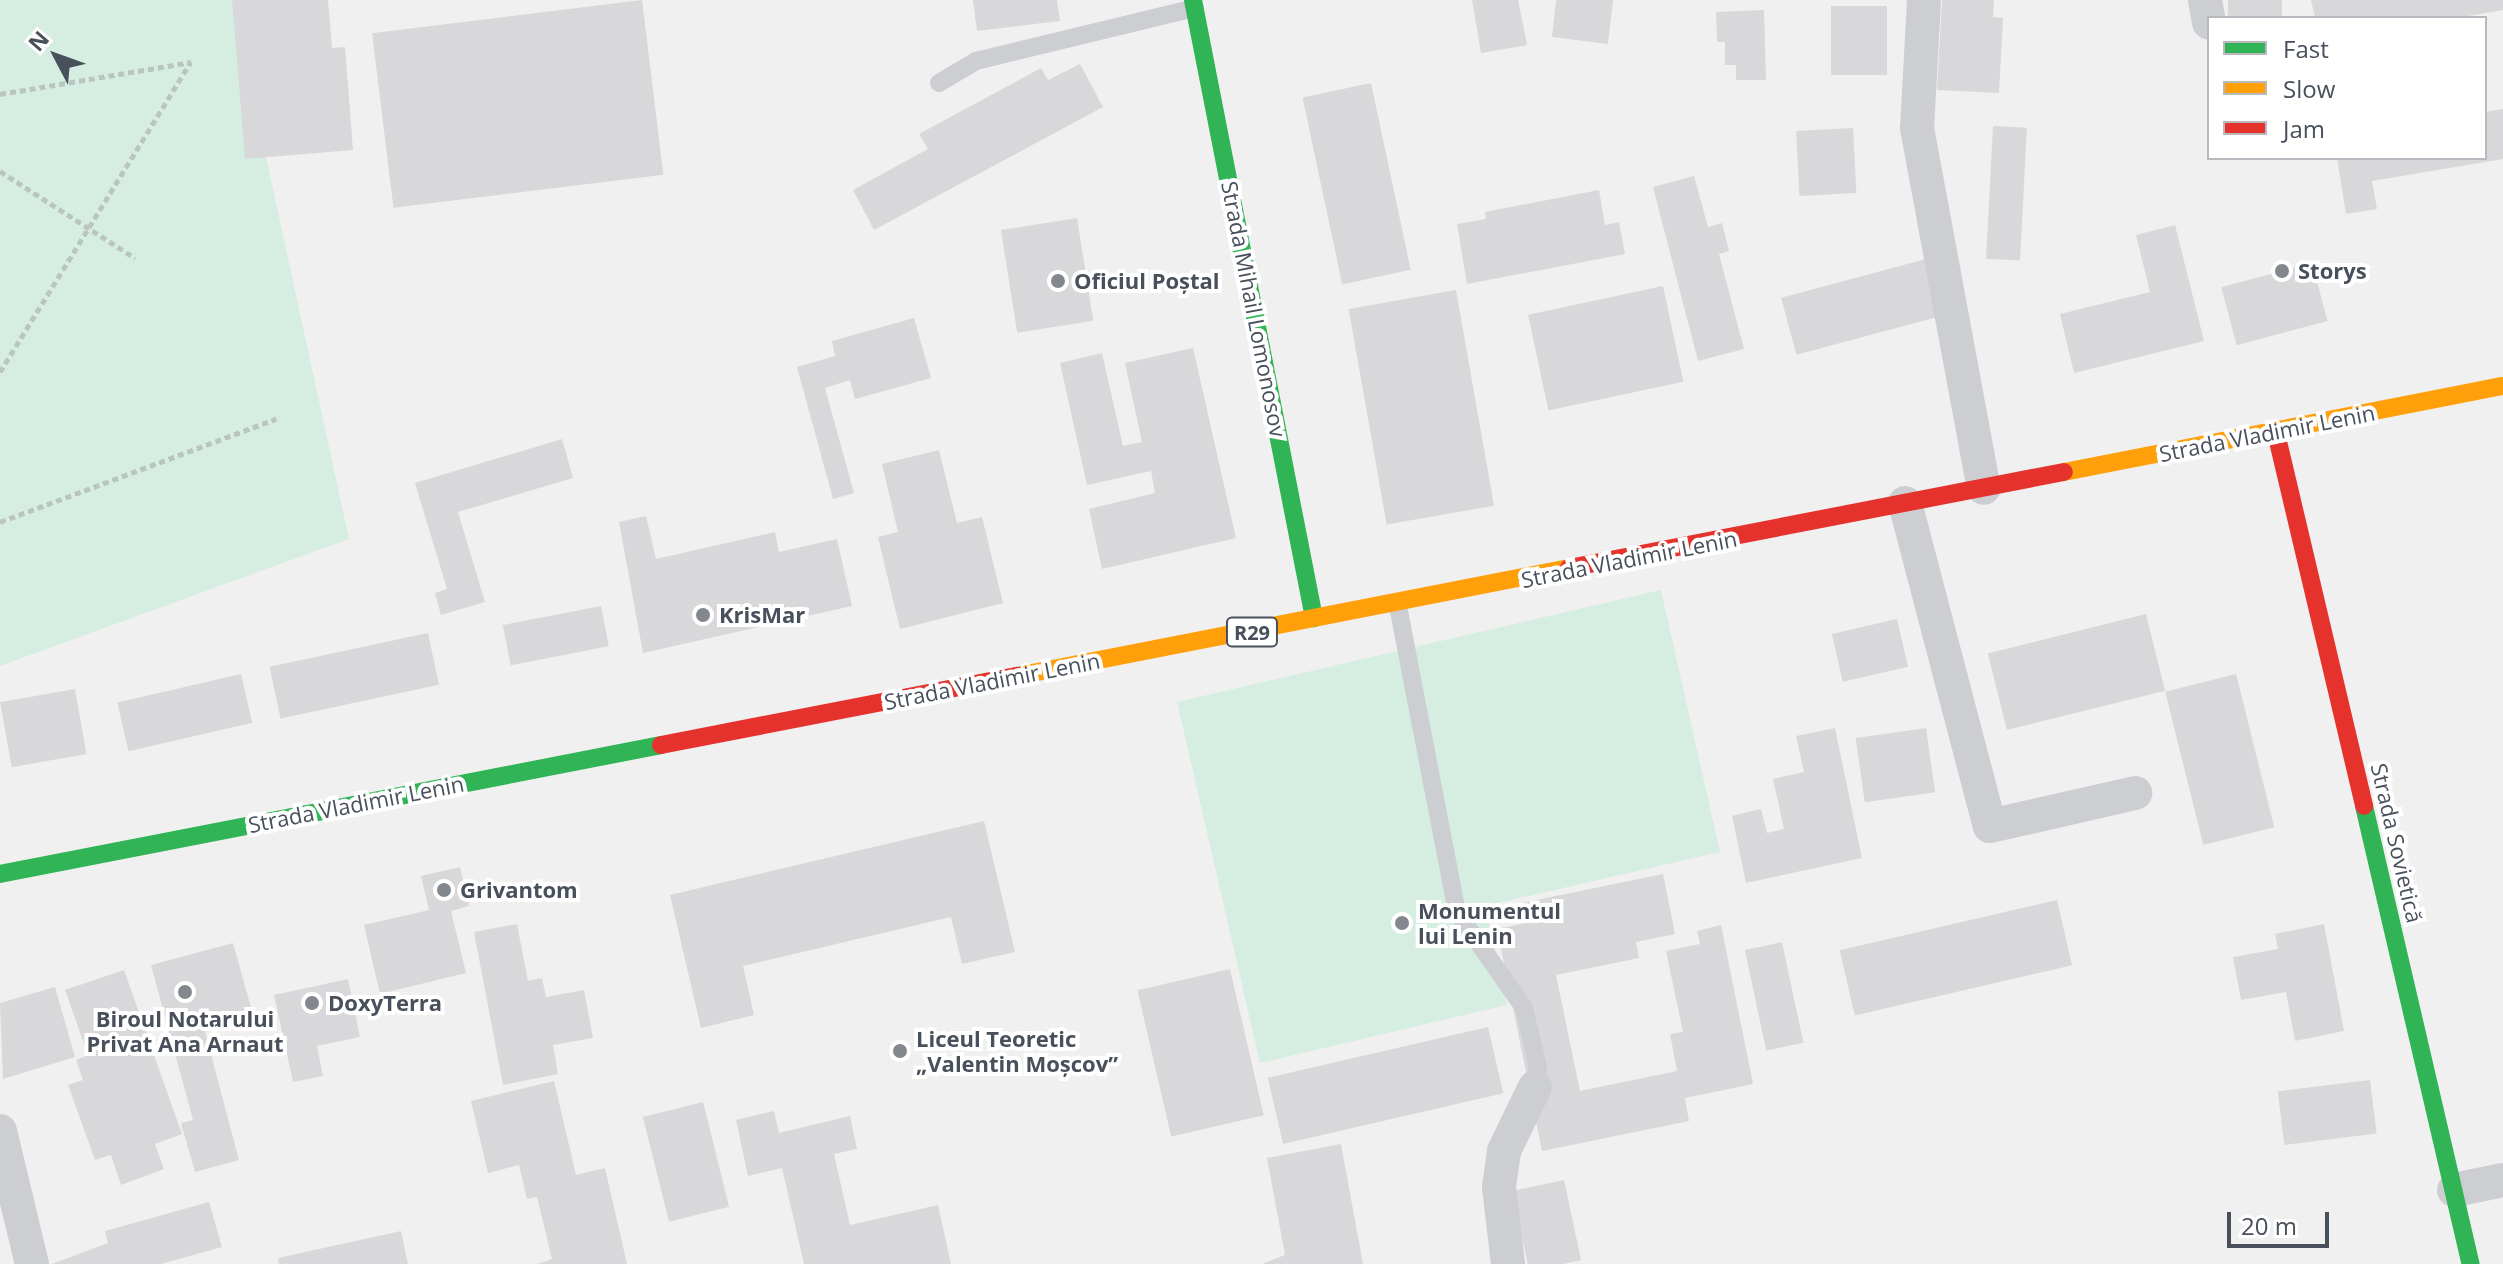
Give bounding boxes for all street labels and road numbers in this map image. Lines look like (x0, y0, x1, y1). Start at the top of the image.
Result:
street label: Strada Mihail Lomonosov (1216, 179, 1292, 439)
street label: Strada Vladimir Lenin (2157, 399, 2377, 467)
street label: Strada Vladimir Lenin (1519, 525, 1739, 593)
road number: R29 (1224, 616, 1280, 648)
street label: Strada Vladimir Lenin (882, 647, 1102, 715)
street label: Strada Sovietică (2366, 761, 2428, 925)
street label: Strada Vladimir Lenin (246, 770, 466, 838)

